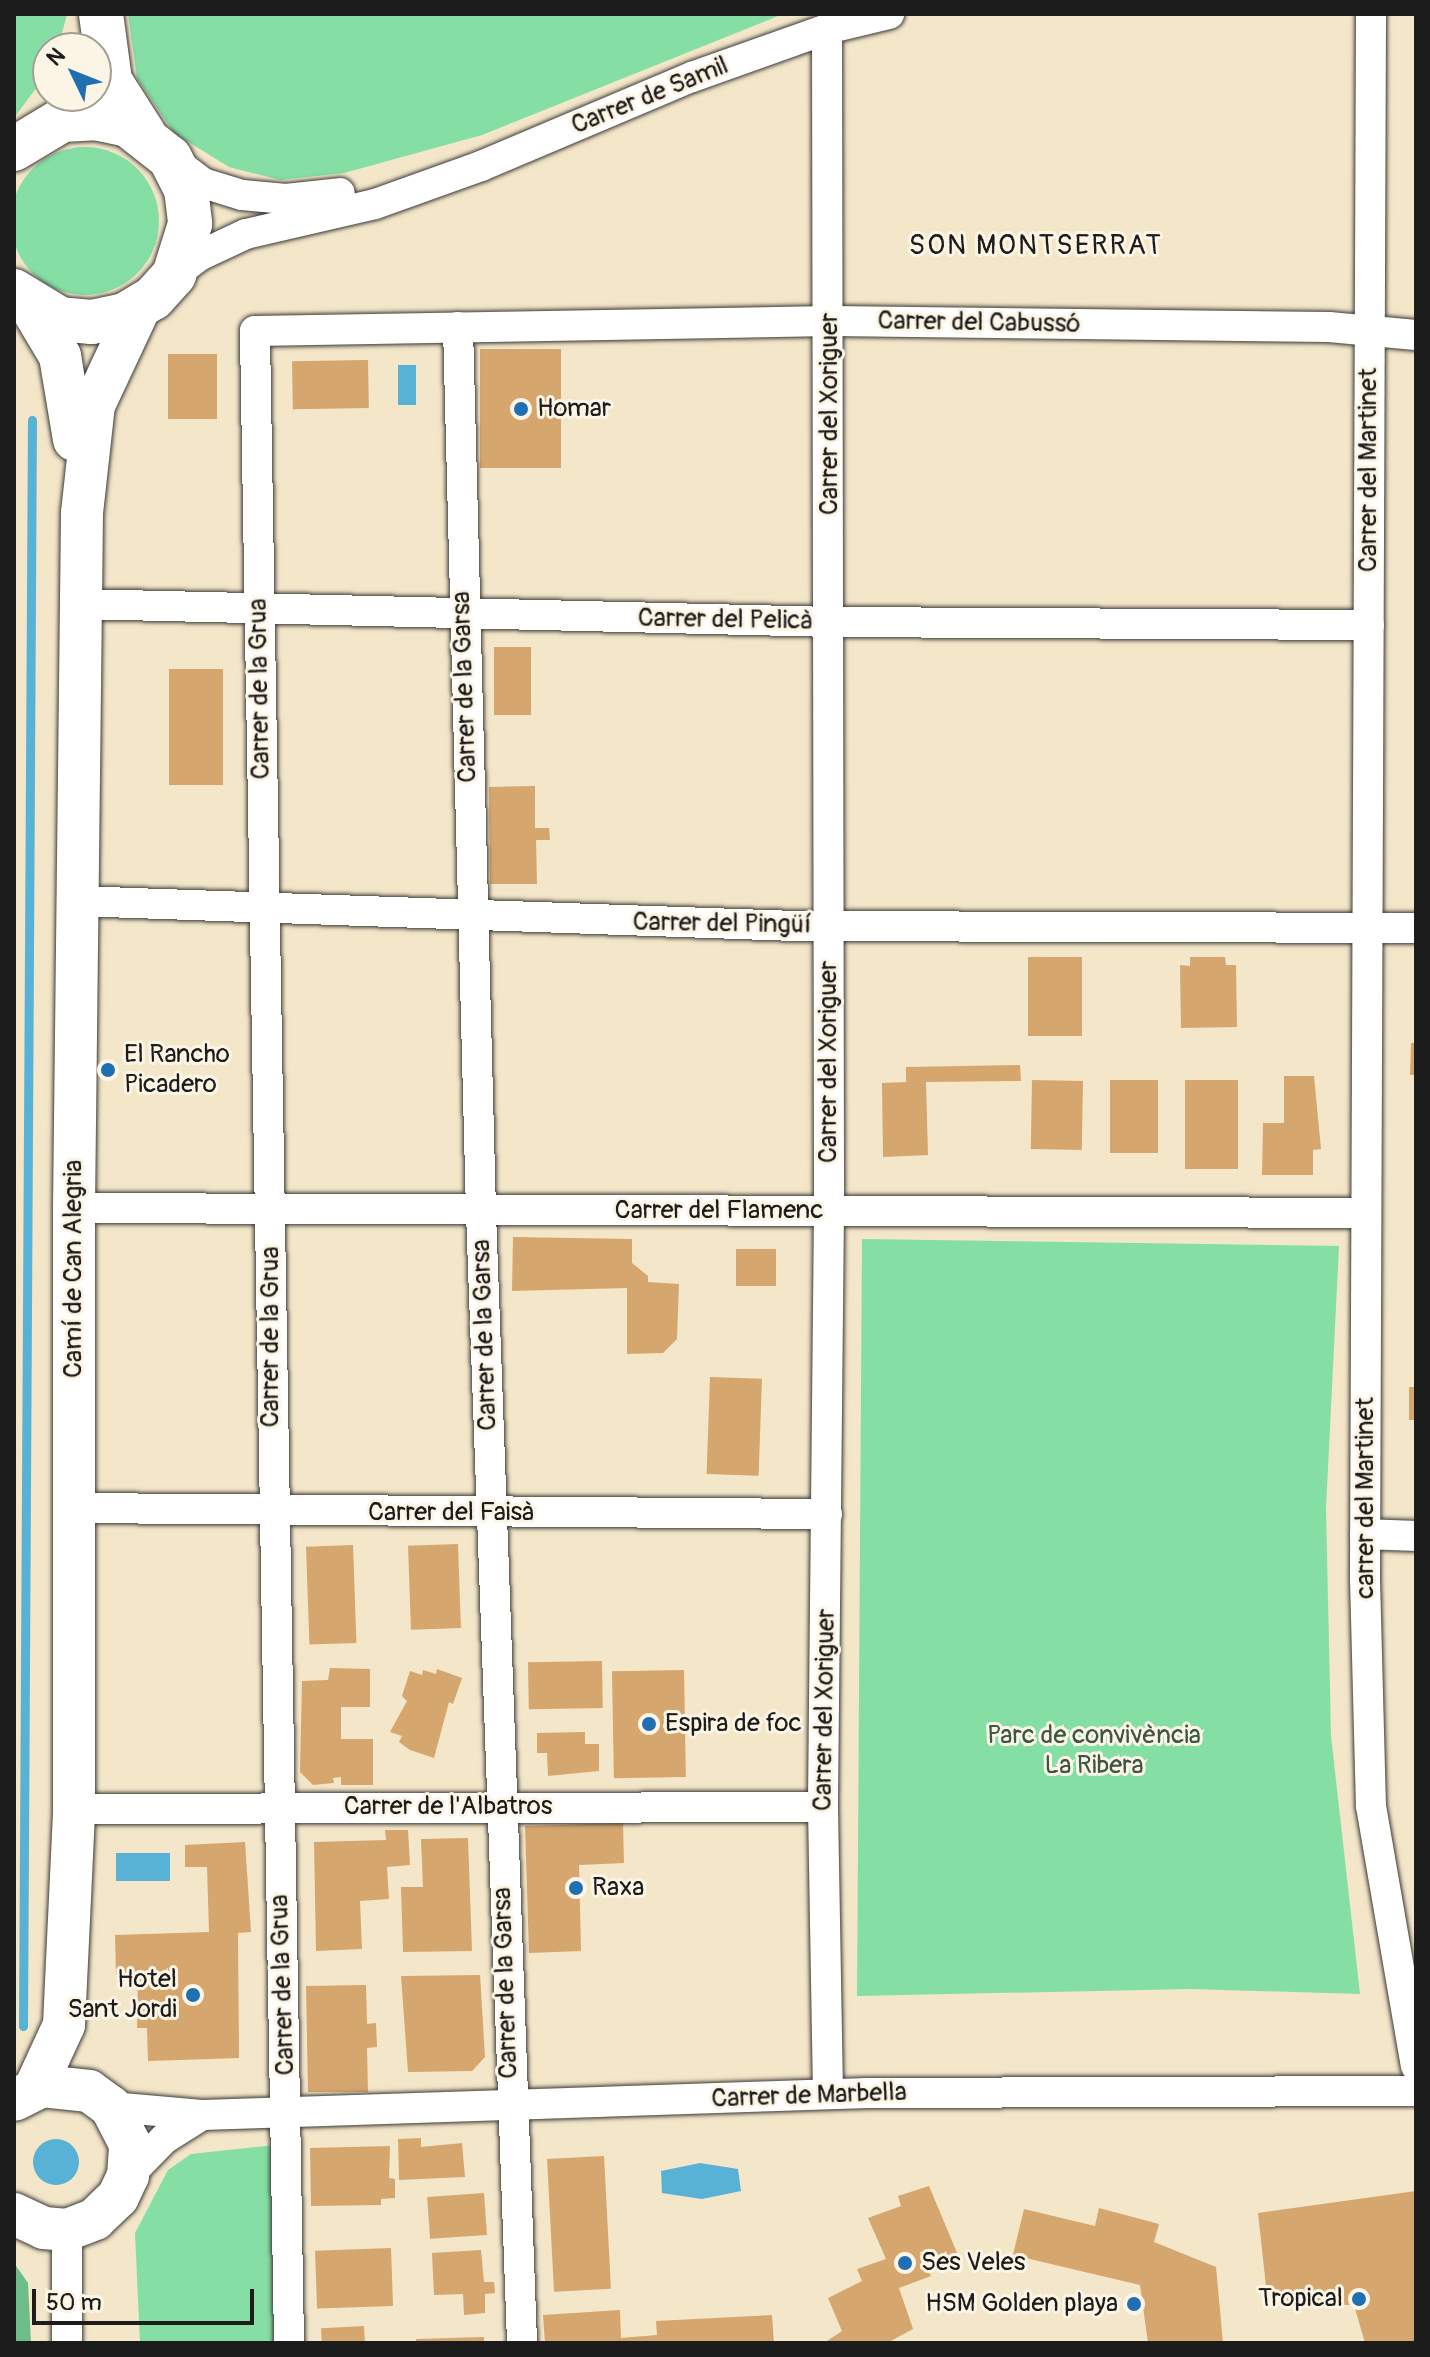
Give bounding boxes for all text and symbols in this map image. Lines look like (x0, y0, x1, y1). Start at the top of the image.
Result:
north arrow (32, 32, 112, 112)
text: N (41, 42, 71, 72)
street label: Carrer de Samil (567, 50, 733, 142)
district label: SON MONTSERRAT (909, 229, 1163, 263)
street label: Carrer del Cabussó (877, 306, 1081, 340)
street label: Carrer del Xoriguer (814, 313, 846, 515)
street label: Carrer del Martinet (1353, 368, 1385, 572)
place label: Homar (537, 393, 611, 425)
marker: Homar (512, 400, 530, 418)
street label: Carrer de la Garsa (446, 591, 484, 783)
street label: Carrer de la Grua (243, 598, 277, 780)
street label: Carrer del Pelicà (637, 603, 813, 637)
street label: Carrer del Pingüí (632, 907, 812, 941)
street label: Carrer del Xoriguer (813, 961, 845, 1163)
place label: El Rancho Picadero (124, 1039, 230, 1100)
marker: El Rancho Picadero (99, 1061, 117, 1079)
street label: Camí de Can Alegria (58, 1160, 90, 1378)
street label: Carrer del Flamenc (615, 1195, 823, 1227)
street label: Carrer de la Garsa (466, 1239, 504, 1431)
street label: Carrer de la Grua (255, 1247, 287, 1427)
street label: carrer del Martinet (1350, 1397, 1382, 1599)
street label: Carrer del Faisà (368, 1497, 534, 1529)
street label: Carrer del Xoriguer (808, 1609, 842, 1811)
place label: Espira de foc (665, 1708, 802, 1740)
marker: Espira de foc (640, 1715, 658, 1733)
park label: Parc de convivència La Ribera (987, 1720, 1201, 1782)
street label: Carrer de l'Albatros (344, 1791, 552, 1823)
place label: Raxa (592, 1872, 644, 1904)
marker: Raxa (567, 1879, 585, 1897)
street label: Carrer de la Garsa (487, 1887, 525, 2079)
street label: Carrer de la Grua (264, 1894, 302, 2076)
place label: Hotel Sant Jordi (67, 1964, 177, 2026)
marker: Hotel Sant Jordi (184, 1986, 202, 2004)
street label: Carrer de Marbella (711, 2077, 907, 2115)
place label: Ses Veles (921, 2247, 1025, 2279)
marker: Ses Veles (896, 2254, 914, 2272)
scale bar (36, 2273, 258, 2323)
place label: Tropical (1258, 2283, 1343, 2315)
text: 50 m (46, 2288, 102, 2317)
place label: HSM Golden playa (925, 2288, 1118, 2320)
marker: Tropical (1350, 2290, 1368, 2308)
marker: HSM Golden playa (1125, 2295, 1143, 2313)

